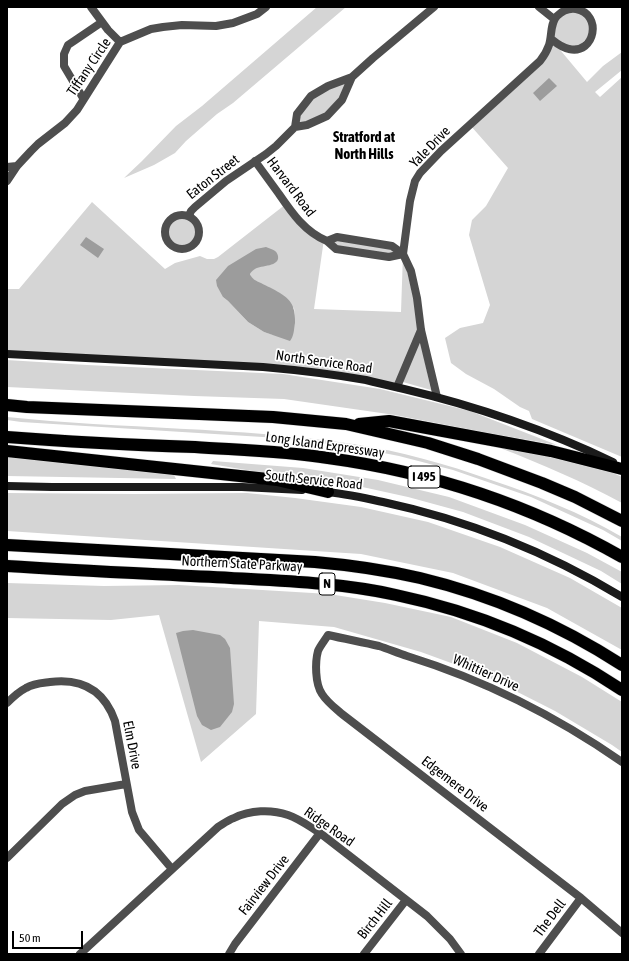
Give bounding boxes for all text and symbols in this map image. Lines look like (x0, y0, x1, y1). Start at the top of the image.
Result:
street label: Tiffany Circle (63, 35, 115, 99)
street label: Yale Drive (406, 123, 454, 171)
district label: Stratford at North Hills (333, 128, 395, 163)
street label: Eaton Street (183, 151, 243, 203)
street label: Harvard Road (263, 154, 319, 220)
street label: North Service Road (275, 347, 373, 377)
street label: Long Island Expressway (264, 428, 386, 462)
road number: I 495 (408, 466, 440, 488)
street label: South Service Road (265, 467, 363, 493)
street label: Northern State Parkway (181, 552, 303, 576)
road number: N (319, 573, 335, 595)
street label: Whittier Drive (450, 651, 522, 695)
street label: Elm Drive (119, 719, 145, 771)
street label: Edgemere Drive (418, 753, 492, 815)
street label: Ridge Road (301, 804, 357, 850)
street label: Fairview Drive (235, 852, 293, 918)
street label: Birch Hill (354, 895, 396, 943)
street label: The Dell (530, 896, 570, 940)
scale bar (14, 923, 85, 949)
text: 50 m (19, 931, 41, 945)

